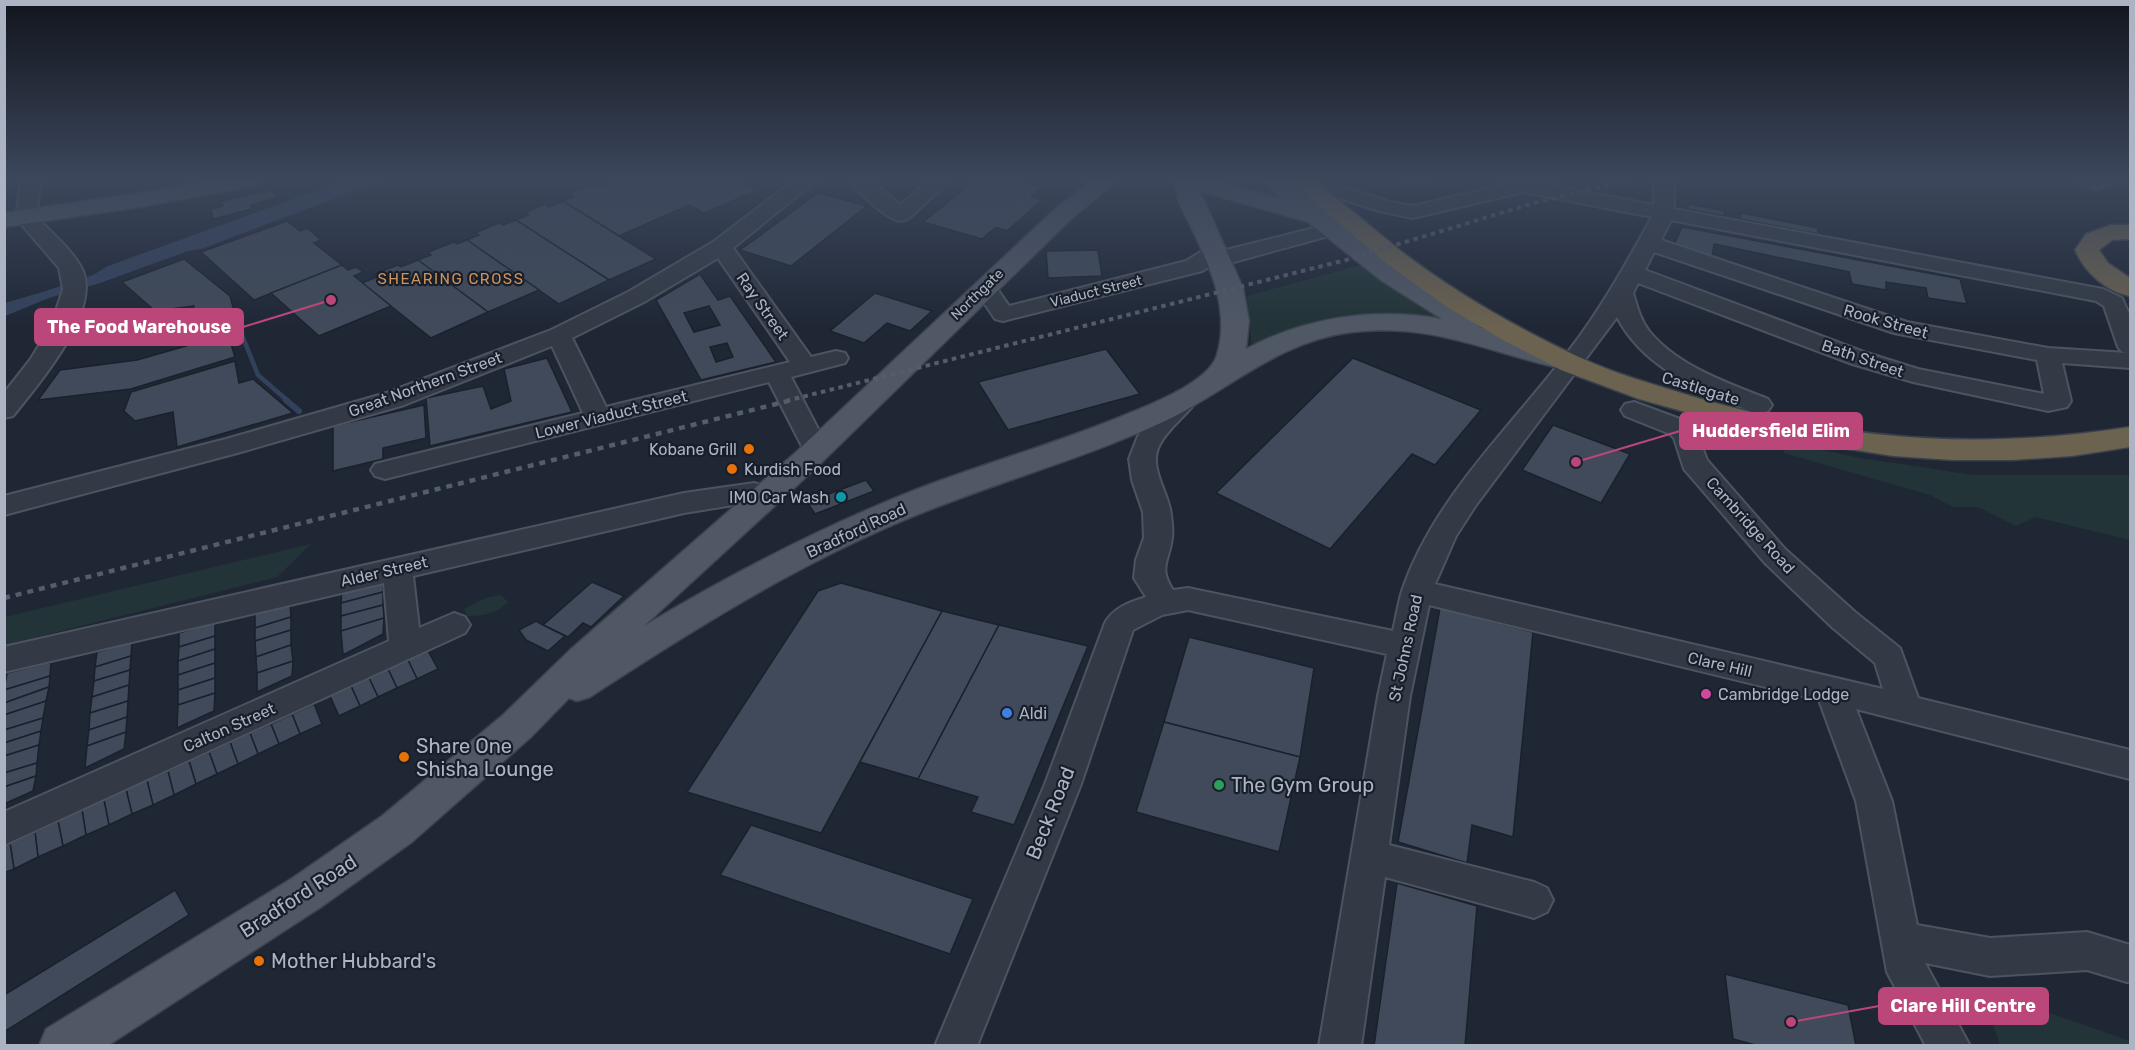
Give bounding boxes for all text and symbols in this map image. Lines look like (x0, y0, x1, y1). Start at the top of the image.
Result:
street label: Northgate (948, 265, 1007, 324)
street label: Ray Street (733, 269, 793, 344)
district label: SHEARING CROSS (377, 270, 525, 288)
street label: Viaduct Street (1048, 272, 1144, 311)
street label: Rook Street (1841, 300, 1930, 343)
callout: The Food Warehouse (35, 309, 243, 345)
text: The Food Warehouse (47, 316, 231, 338)
street label: Bath Street (1819, 336, 1906, 381)
street label: Great Northern Street (346, 348, 505, 421)
street label: Castlegate (1660, 368, 1742, 409)
street label: Lower Viaduct Street (533, 386, 689, 443)
callout: Huddersfield Elim (1680, 413, 1862, 449)
text: Huddersfield Elim (1692, 420, 1850, 442)
place label: Kobane Grill (649, 440, 737, 459)
marker: Kobane Grill (742, 442, 756, 456)
place label: Kurdish Food (744, 460, 841, 479)
marker: Kurdish Food (725, 462, 739, 476)
street label: Cambridge Road (1702, 473, 1799, 577)
place label: IMO Car Wash (729, 488, 829, 507)
marker: IMO Car Wash (834, 490, 848, 504)
street label: Bradford Road (804, 499, 909, 562)
street label: Alder Street (339, 552, 430, 591)
street label: St Johns Road (1385, 593, 1426, 703)
street label: Clare Hill (1686, 648, 1754, 681)
place label: Cambridge Lodge (1718, 685, 1849, 704)
marker: Cambridge Lodge (1699, 687, 1713, 701)
street label: Calton Street (180, 699, 278, 756)
place label: Aldi (1019, 704, 1047, 723)
marker: Aldi (1000, 706, 1014, 720)
place label: Share One Shisha Lounge (416, 734, 554, 781)
marker: Share One Shisha Lounge (397, 750, 411, 764)
street label: Beck Road (1021, 763, 1079, 863)
place label: The Gym Group (1231, 773, 1374, 797)
marker: The Gym Group (1212, 778, 1226, 792)
street label: Bradford Road (235, 849, 361, 943)
place label: Mother Hubbard's (271, 949, 436, 973)
marker: Mother Hubbard's (252, 954, 266, 968)
callout: Clare Hill Centre (1879, 988, 2048, 1024)
text: Clare Hill Centre (1890, 995, 2036, 1017)

